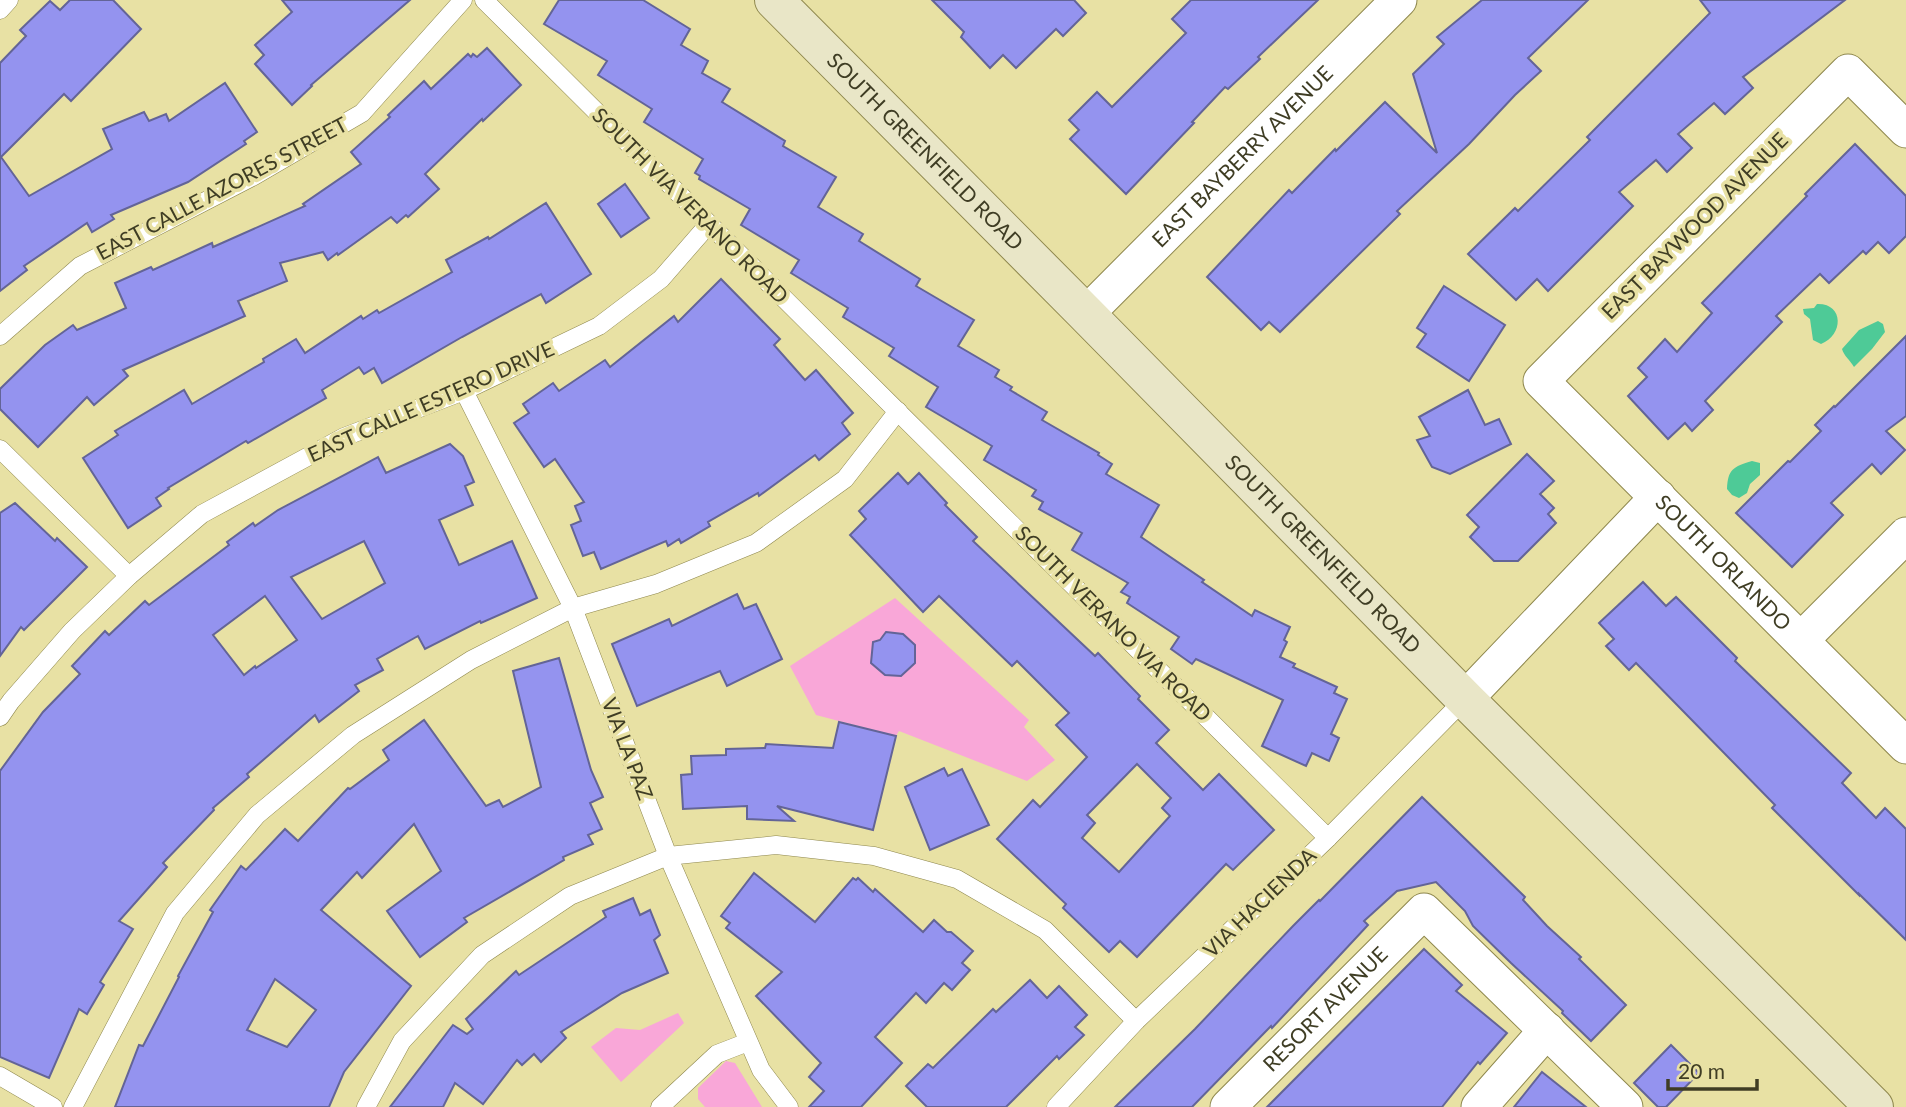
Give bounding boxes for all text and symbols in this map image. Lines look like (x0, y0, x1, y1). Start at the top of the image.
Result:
street label: SOUTH GREENFIELD ROAD (823, 47, 1029, 255)
street label: EAST BAYBERRY AVENUE (1146, 60, 1337, 252)
street label: SOUTH VIA VERANO ROAD (588, 102, 794, 308)
street label: EAST CALLE AZORES STREET (92, 111, 352, 265)
street label: EAST BAYWOOD AVENUE (1596, 127, 1792, 323)
street label: EAST CALLE ESTERO DRIVE (303, 335, 557, 466)
street label: SOUTH GREENFIELD ROAD (1221, 449, 1427, 658)
street label: SOUTH ORLANDO (1651, 489, 1797, 635)
street label: SOUTH VERANO VIA ROAD (1011, 520, 1217, 726)
street label: VIA LA PAZ (598, 694, 659, 803)
street label: VIA HACIENDA (1198, 841, 1321, 962)
street label: RESORT AVENUE (1257, 941, 1392, 1076)
scale bar (1668, 1048, 1757, 1092)
text: 20 m (1678, 1058, 1725, 1083)

